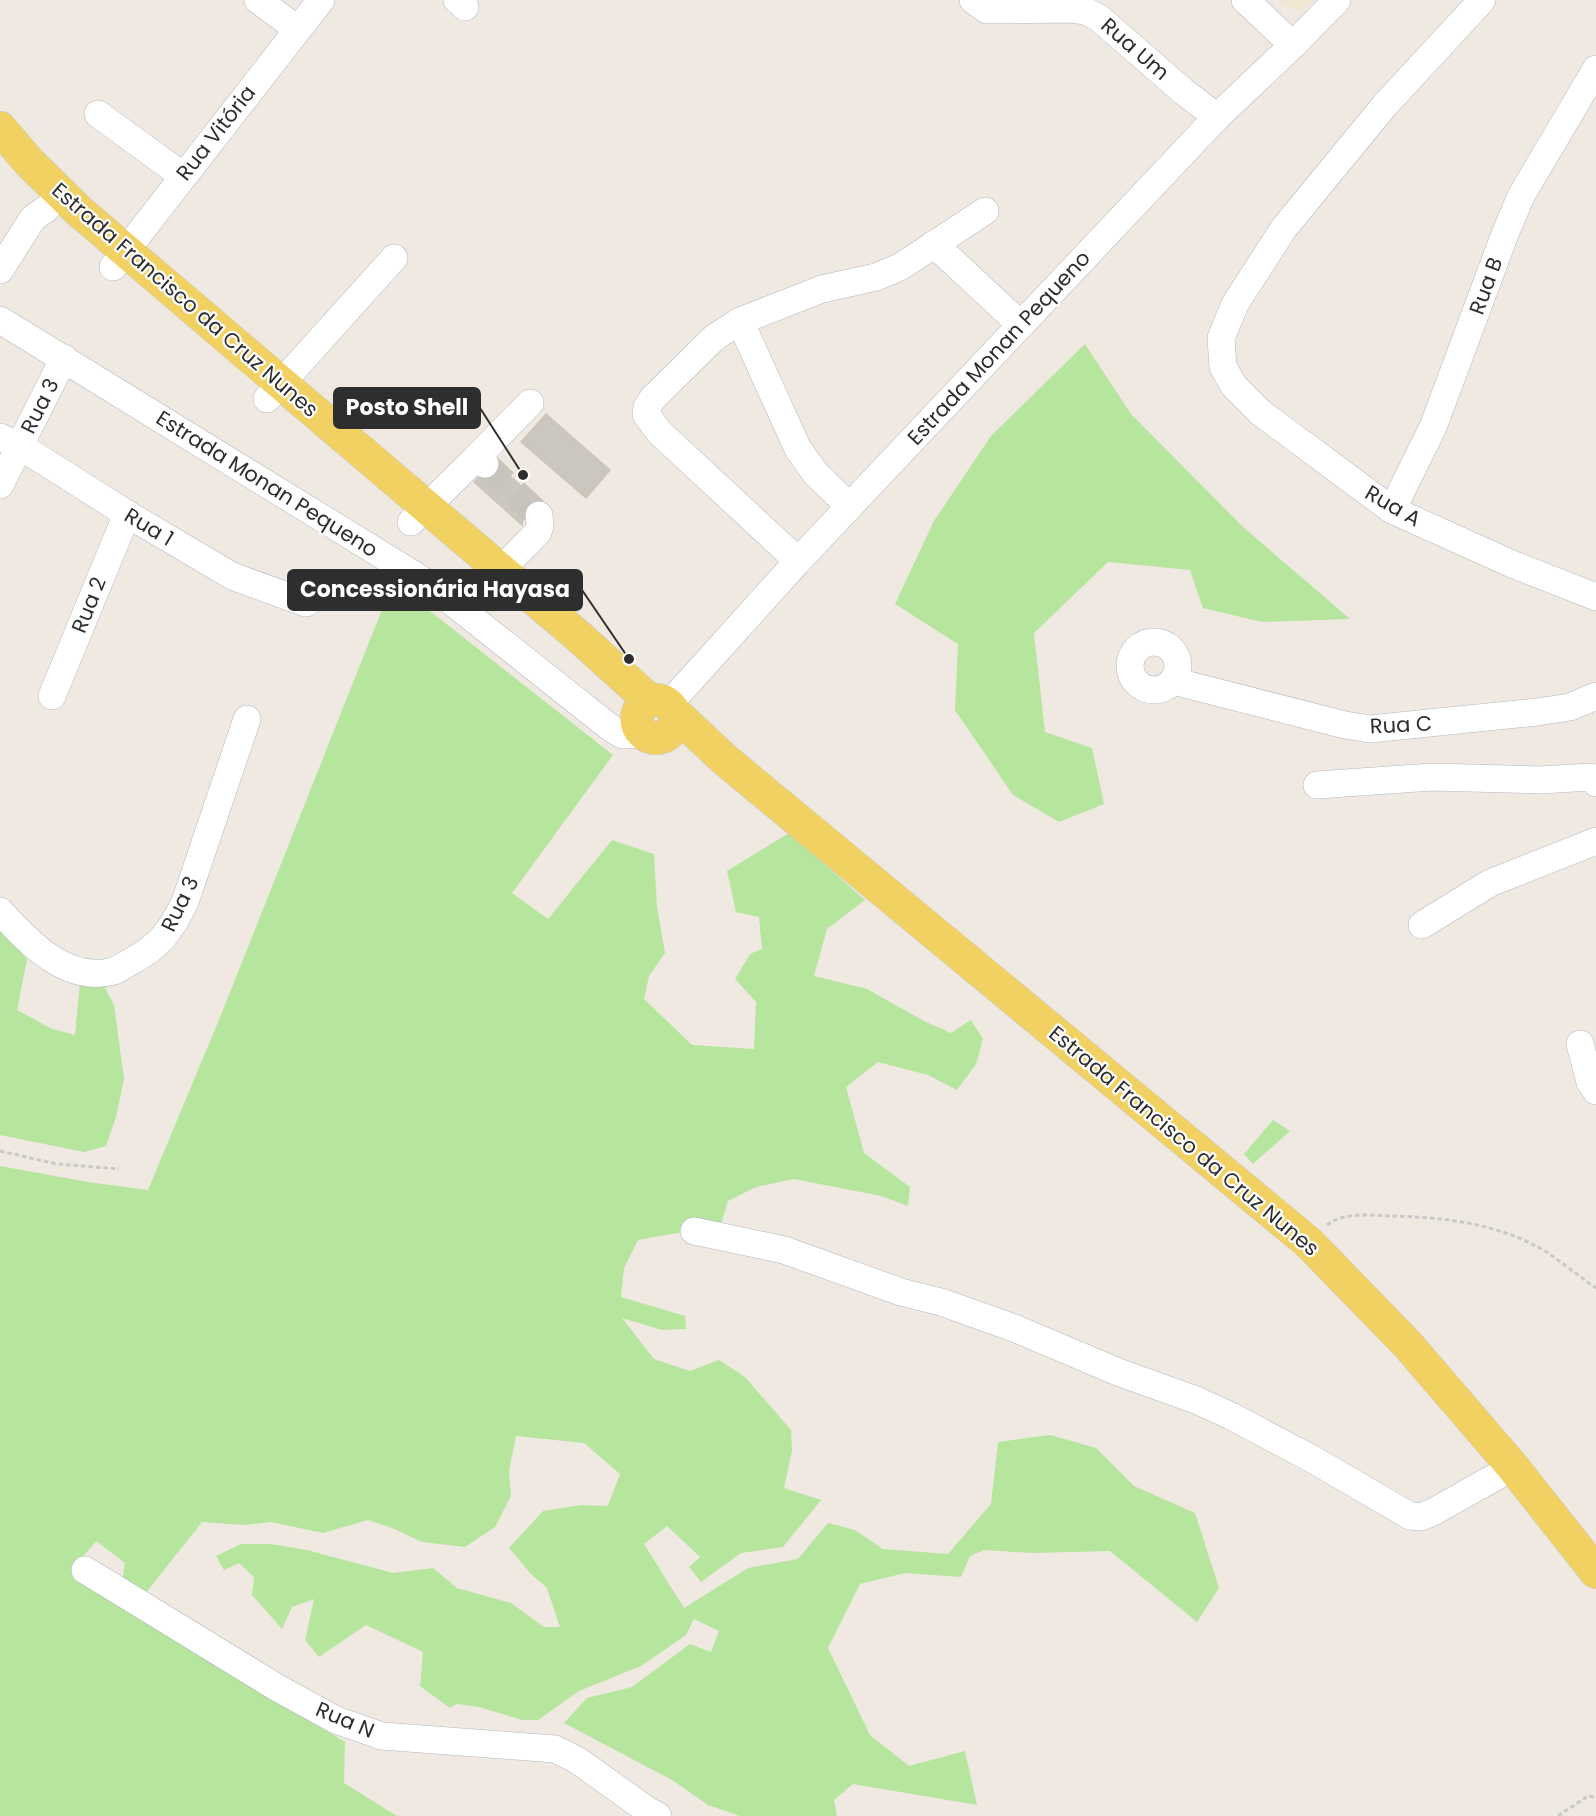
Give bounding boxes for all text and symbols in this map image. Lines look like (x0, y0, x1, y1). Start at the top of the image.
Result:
street label: Rua Um (1095, 11, 1176, 86)
street label: Rua Vitória (169, 79, 262, 186)
street label: Estrada Francisco da Cruz Nunes (46, 176, 325, 424)
street label: Estrada Monan Pequeno (901, 244, 1097, 451)
street label: Rua B (1462, 253, 1509, 318)
street label: Rua 3 (13, 373, 66, 438)
callout: Posto Shell (334, 388, 480, 428)
text: Posto Shell (346, 392, 468, 423)
street label: Estrada Monan Pequeno (151, 403, 384, 564)
street label: Rua A (1360, 478, 1427, 533)
street label: Rua 1 (119, 501, 179, 553)
callout: Concessionária Hayasa (288, 570, 582, 610)
street label: Rua 2 (64, 572, 113, 637)
text: Concessionária Hayasa (300, 574, 570, 605)
street label: Rua C (1369, 708, 1433, 741)
street label: Rua 3 (154, 871, 205, 936)
street label: Estrada Francisco da Cruz Nunes (1043, 1019, 1326, 1262)
street label: Rua N (312, 1694, 379, 1745)

